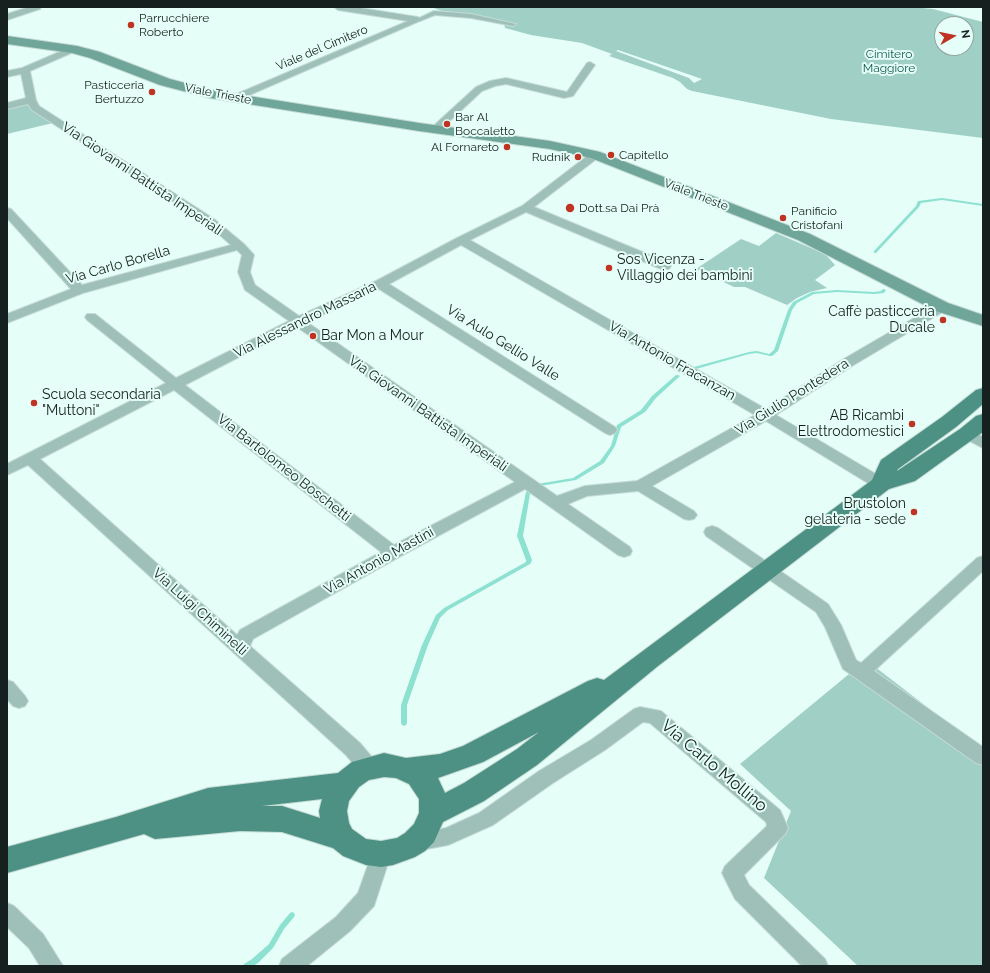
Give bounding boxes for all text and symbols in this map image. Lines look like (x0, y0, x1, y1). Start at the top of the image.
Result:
place label: Parrucchiere Roberto (139, 11, 209, 39)
north arrow (934, 16, 974, 56)
marker: Parrucchiere Roberto (126, 20, 136, 30)
street label: Viale del Cimitero (274, 22, 370, 74)
text: N (958, 29, 972, 39)
park label: Cimitero Maggiore (863, 47, 915, 75)
place label: Pasticceria Bertuzzo (84, 78, 144, 106)
street label: Viale Trieste (183, 80, 253, 108)
marker: Pasticceria Bertuzzo (147, 87, 157, 97)
place label: Bar Al Boccaletto (455, 110, 515, 138)
street label: Via Giovanni Battista Imperiali (58, 119, 226, 239)
marker: Bar Al Boccaletto (442, 119, 452, 129)
place label: Al Fornareto (431, 140, 499, 154)
marker: Al Fornareto (502, 142, 512, 152)
place label: Capitello (619, 148, 668, 162)
place label: Rudnik (532, 150, 570, 164)
marker: Capitello (606, 150, 616, 160)
marker: Rudnik (573, 152, 583, 162)
street label: Viale Trieste (662, 176, 730, 214)
place label: Dott.sa Dai Prà (579, 201, 659, 215)
marker: Dott.sa Dai Prà (564, 202, 576, 214)
place label: Panificio Cristofani (791, 204, 843, 232)
marker: Panificio Cristofani (778, 213, 788, 223)
street label: Via Carlo Borella (64, 242, 172, 288)
place label: Sos Vicenza - Villaggio dei bambini (617, 252, 753, 284)
marker: Sos Vicenza - Villaggio dei bambini (604, 263, 614, 273)
street label: Via Alessandro Massaria (231, 278, 379, 362)
street label: Via Aulo Gellio Valle (443, 301, 563, 385)
place label: Caffè pasticceria Ducale (828, 304, 935, 336)
marker: Caffè pasticceria Ducale (938, 315, 948, 325)
street label: Via Antonio Fracanzan (606, 318, 738, 404)
place label: Bar Mon a Mour (321, 328, 424, 344)
marker: Bar Mon a Mour (308, 331, 318, 341)
street label: Via Giovanni Battista Imperiali (345, 353, 511, 475)
street label: Via Giulio Pontedera (732, 355, 852, 439)
place label: Scuola secondaria "Muttoni" (42, 387, 161, 420)
marker: Scuola secondaria "Muttoni" (29, 398, 39, 408)
place label: AB Ricambi Elettrodomestici (798, 408, 904, 440)
street label: Via Bartolomeo Boschetti (214, 411, 354, 525)
marker: AB Ricambi Elettrodomestici (907, 419, 917, 429)
place label: Brustolon gelateria - sede (804, 496, 906, 528)
marker: Brustolon gelateria - sede (909, 507, 919, 517)
street label: Via Antonio Mastini (321, 524, 437, 598)
street label: Via Luigi Chiminelli (149, 565, 251, 659)
street label: Via Carlo Mollino (657, 716, 771, 816)

